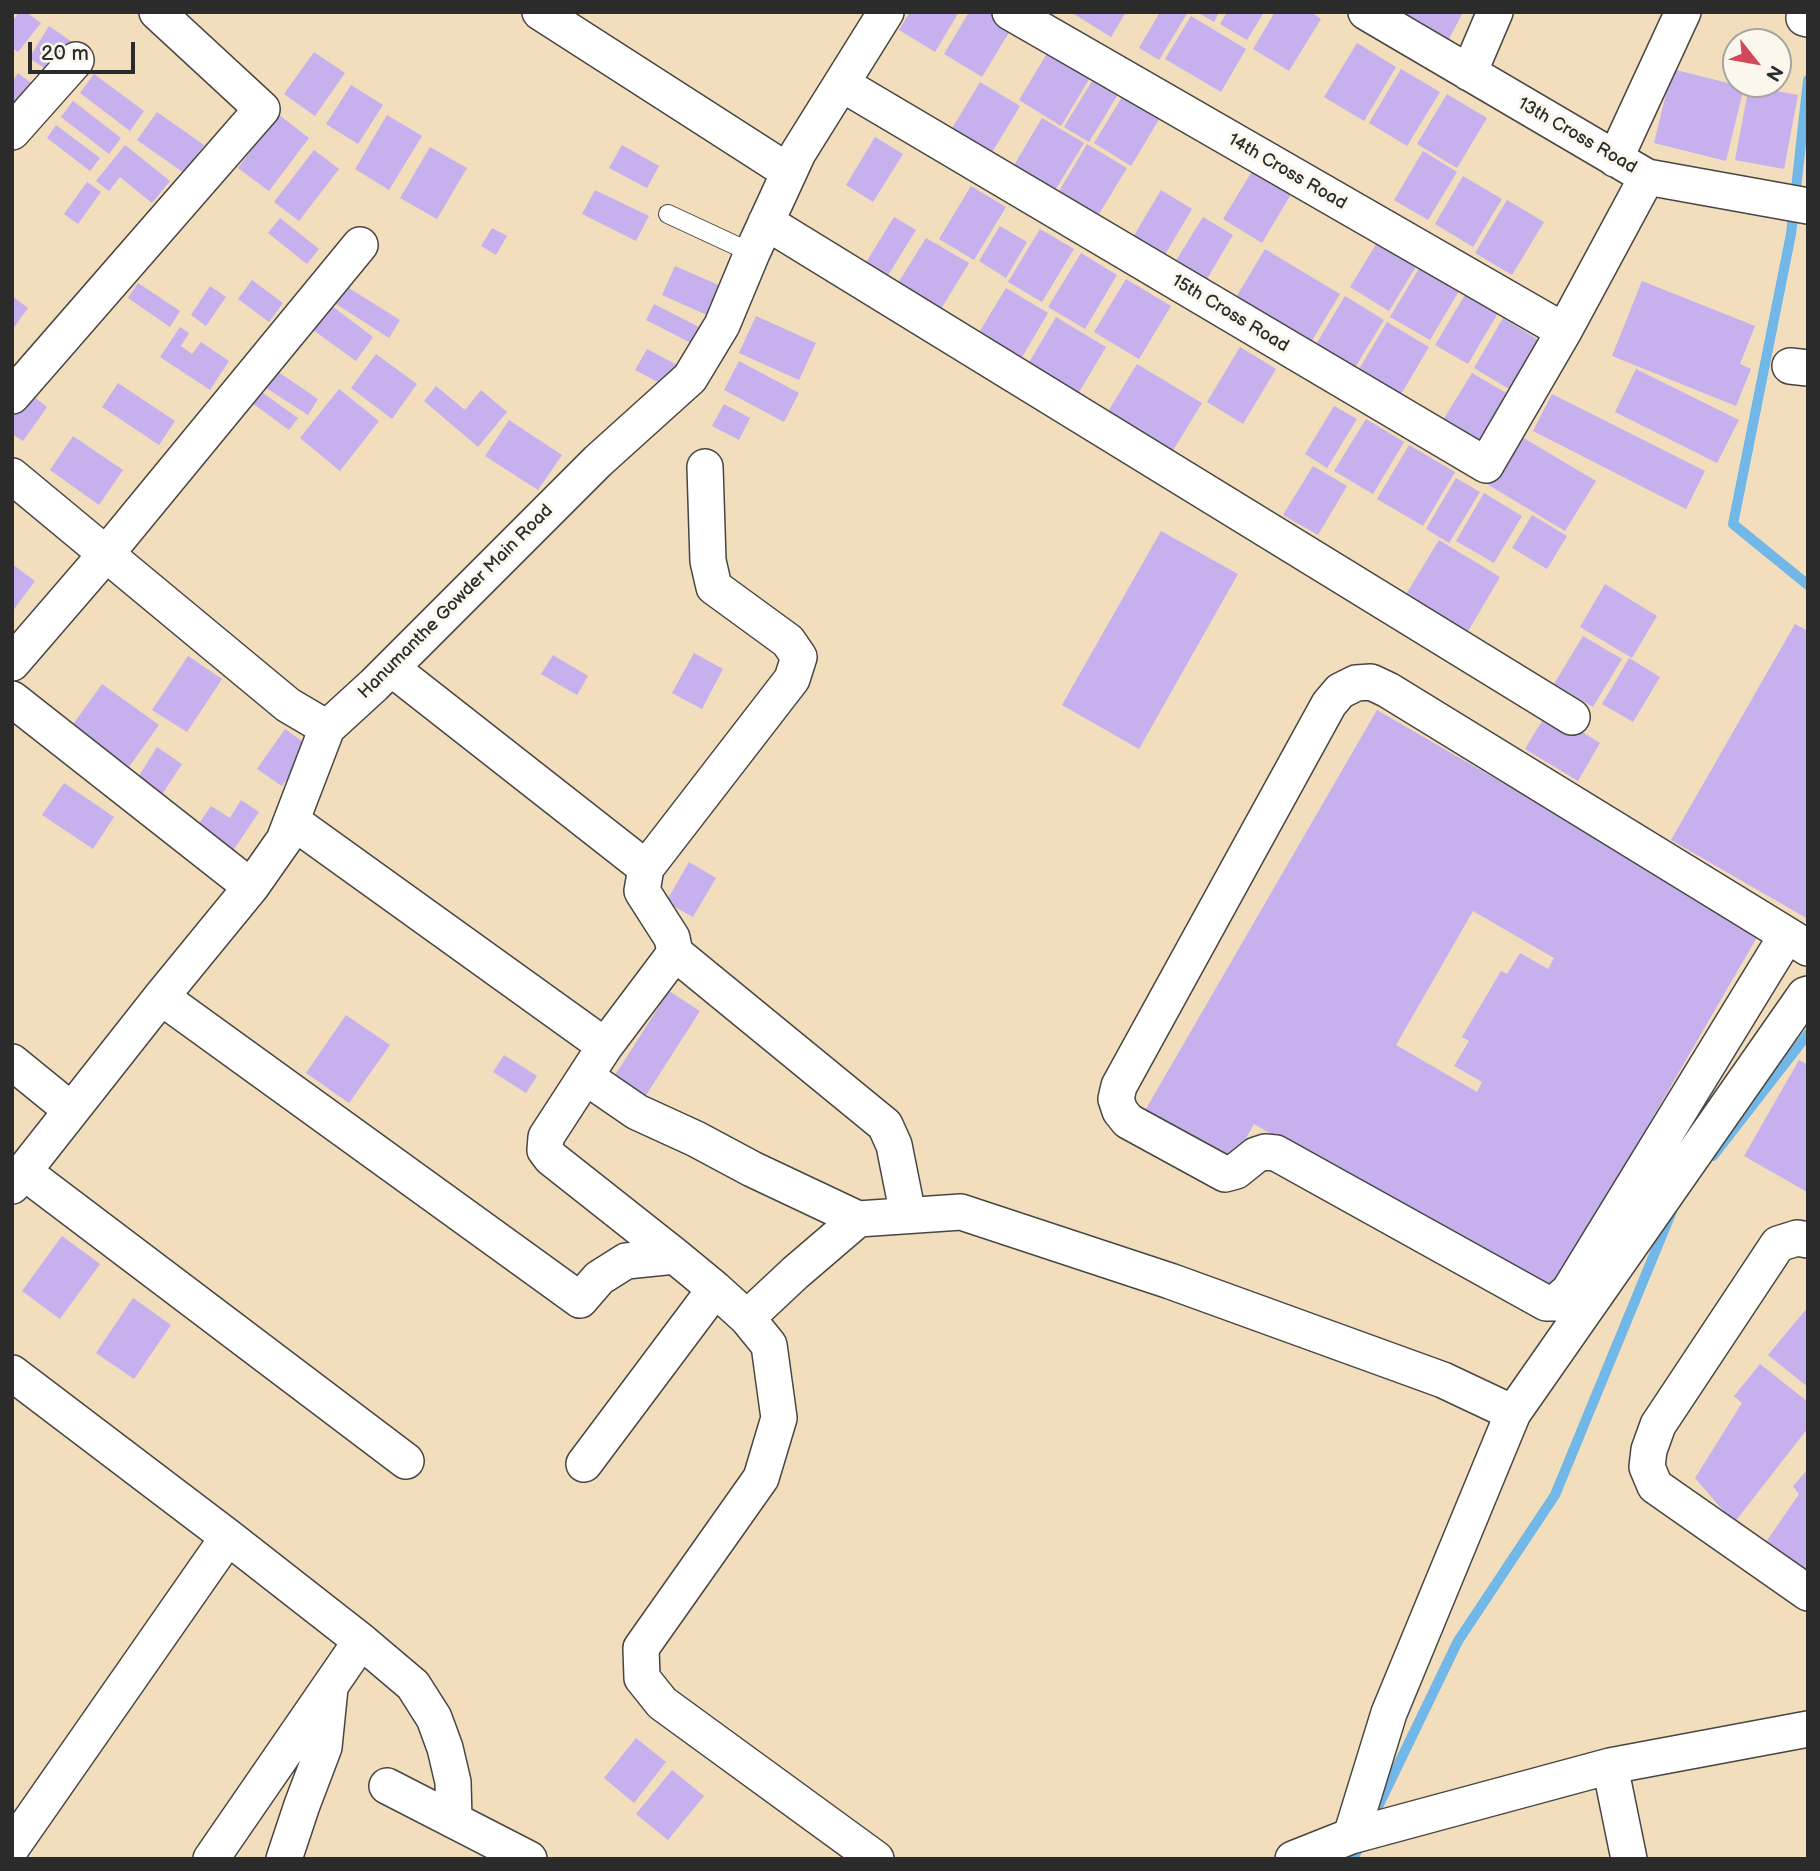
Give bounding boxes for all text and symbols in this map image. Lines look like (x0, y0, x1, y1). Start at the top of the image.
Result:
scale bar (32, 28, 138, 72)
north arrow (1722, 28, 1792, 98)
text: 20 m (41, 41, 89, 66)
text: N (1760, 61, 1787, 85)
street label: 13th Cross Road (1514, 93, 1640, 179)
street label: 14th Cross Road (1224, 129, 1350, 215)
street label: 15th Cross Road (1167, 270, 1293, 358)
street label: Hanumanthe Gowder Main Road (354, 500, 558, 704)

